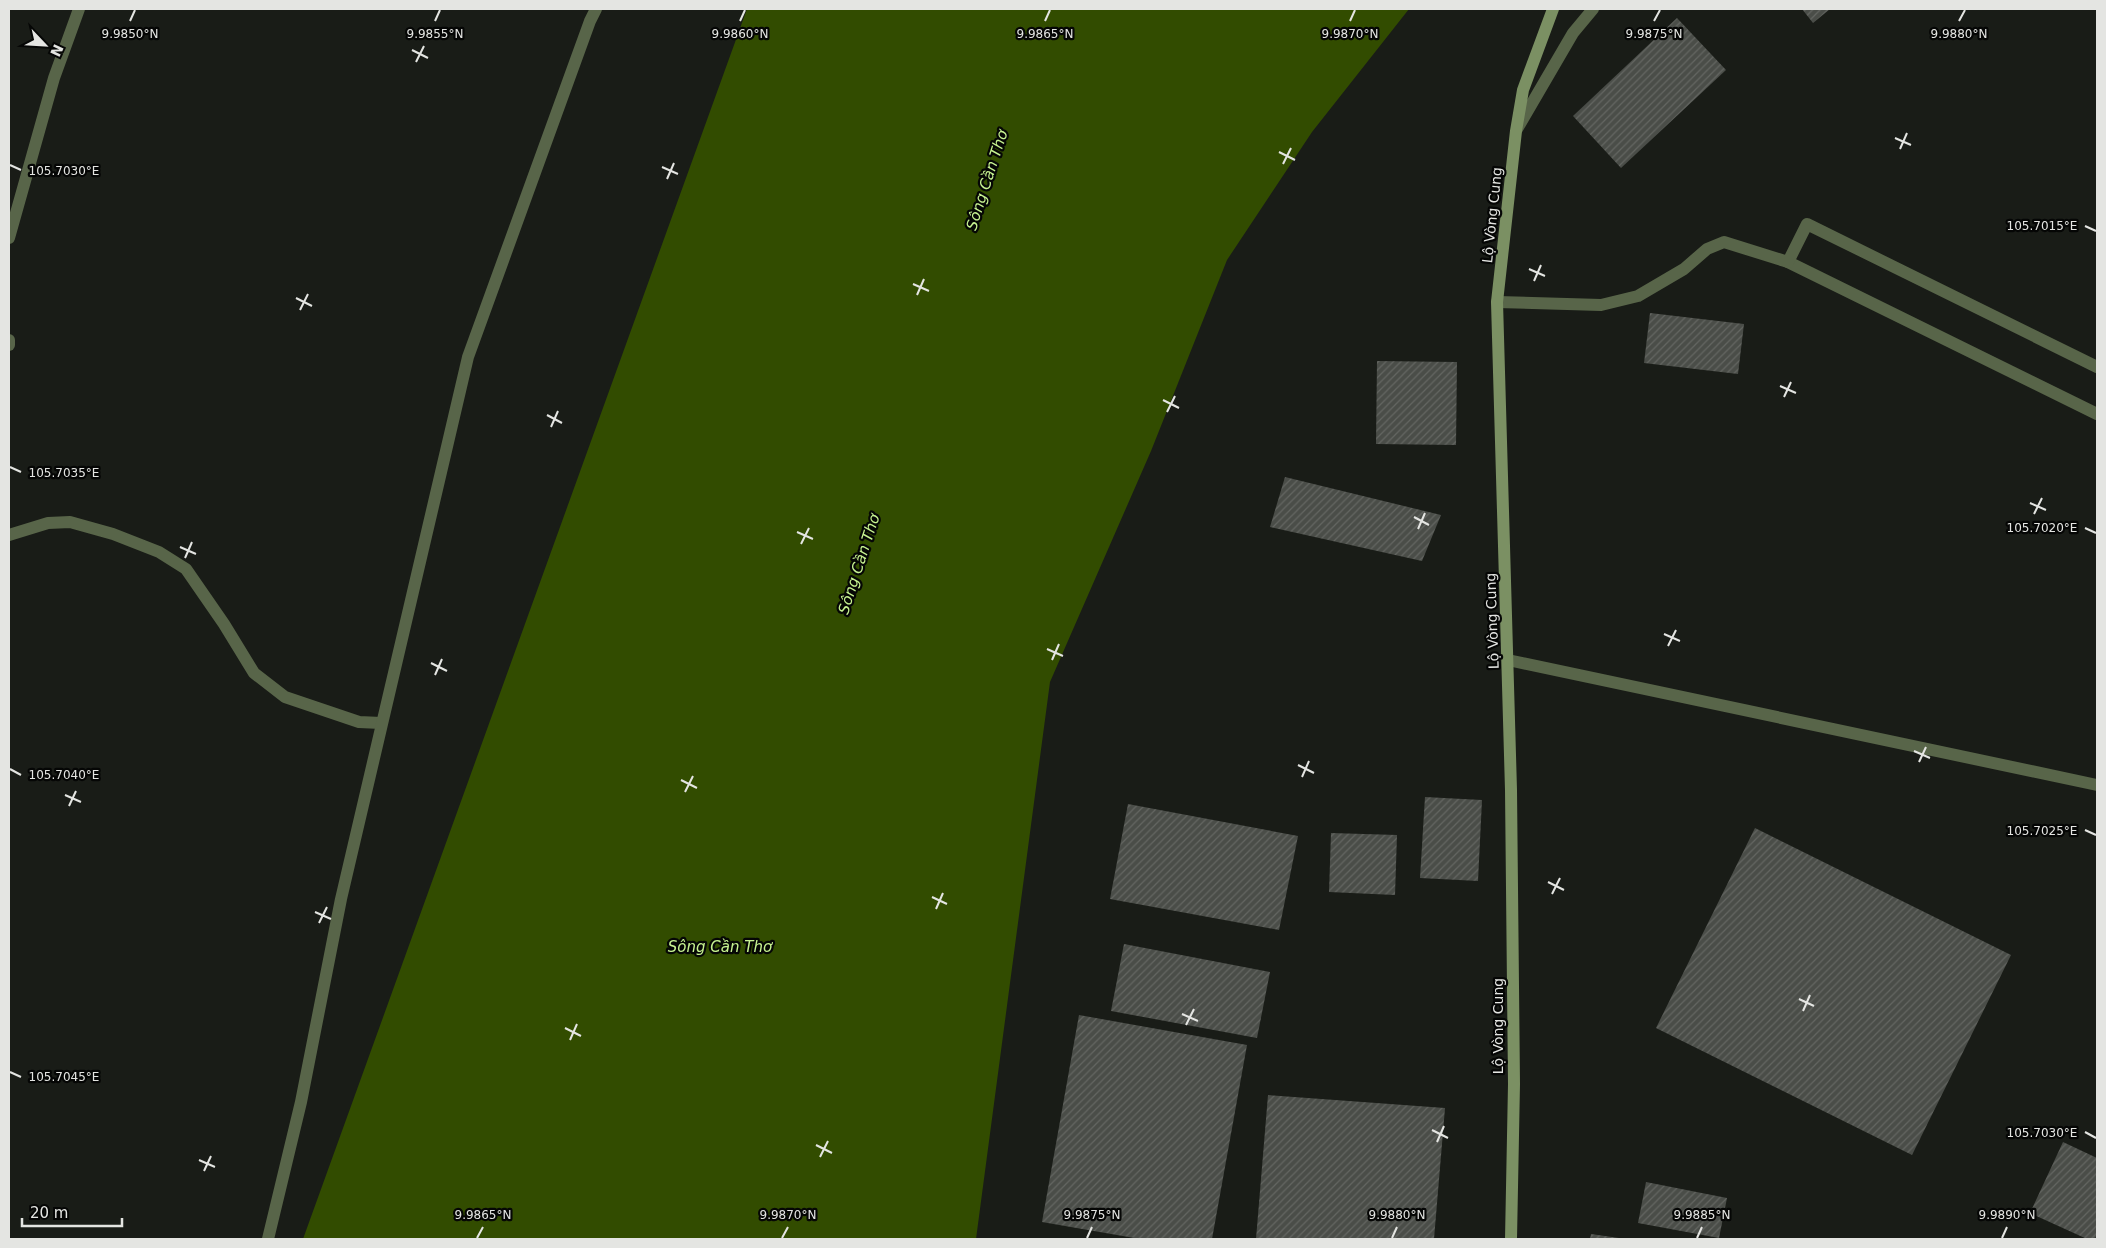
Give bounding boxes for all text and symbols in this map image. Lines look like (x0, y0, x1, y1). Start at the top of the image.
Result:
north arrow (20, 20, 70, 70)
text: 9.9850°N (102, 27, 158, 41)
text: 9.9855°N (407, 27, 463, 41)
text: 9.9860°N (712, 27, 768, 41)
text: 9.9865°N (1017, 27, 1073, 41)
text: 9.9870°N (1322, 27, 1378, 41)
text: 9.9875°N (1626, 27, 1682, 41)
text: 9.9880°N (1931, 27, 1987, 41)
text: N (47, 42, 67, 59)
water label: Sông Cần Thơ (962, 127, 1012, 232)
text: 105.7030°E (29, 164, 99, 178)
street label: Lộ Vòng Cung (1479, 166, 1505, 264)
text: 105.7015°E (2007, 219, 2077, 233)
text: 105.7035°E (29, 466, 99, 480)
water label: Sông Cần Thơ (834, 511, 884, 616)
text: 105.7020°E (2007, 521, 2077, 535)
street label: Lộ Vòng Cung (1482, 573, 1502, 669)
text: 105.7040°E (29, 768, 99, 782)
text: 105.7025°E (2007, 824, 2077, 838)
water label: Sông Cần Thơ (668, 938, 773, 956)
street label: Lộ Vòng Cung (1490, 978, 1506, 1074)
text: 105.7045°E (29, 1070, 99, 1084)
text: 105.7030°E (2007, 1126, 2077, 1140)
scale bar (22, 1196, 122, 1228)
text: 20 m (30, 1204, 68, 1222)
text: 9.9865°N (455, 1208, 511, 1222)
text: 9.9870°N (760, 1208, 816, 1222)
text: 9.9875°N (1064, 1208, 1120, 1222)
text: 9.9880°N (1369, 1208, 1425, 1222)
text: 9.9885°N (1674, 1208, 1730, 1222)
text: 9.9890°N (1979, 1208, 2035, 1222)

